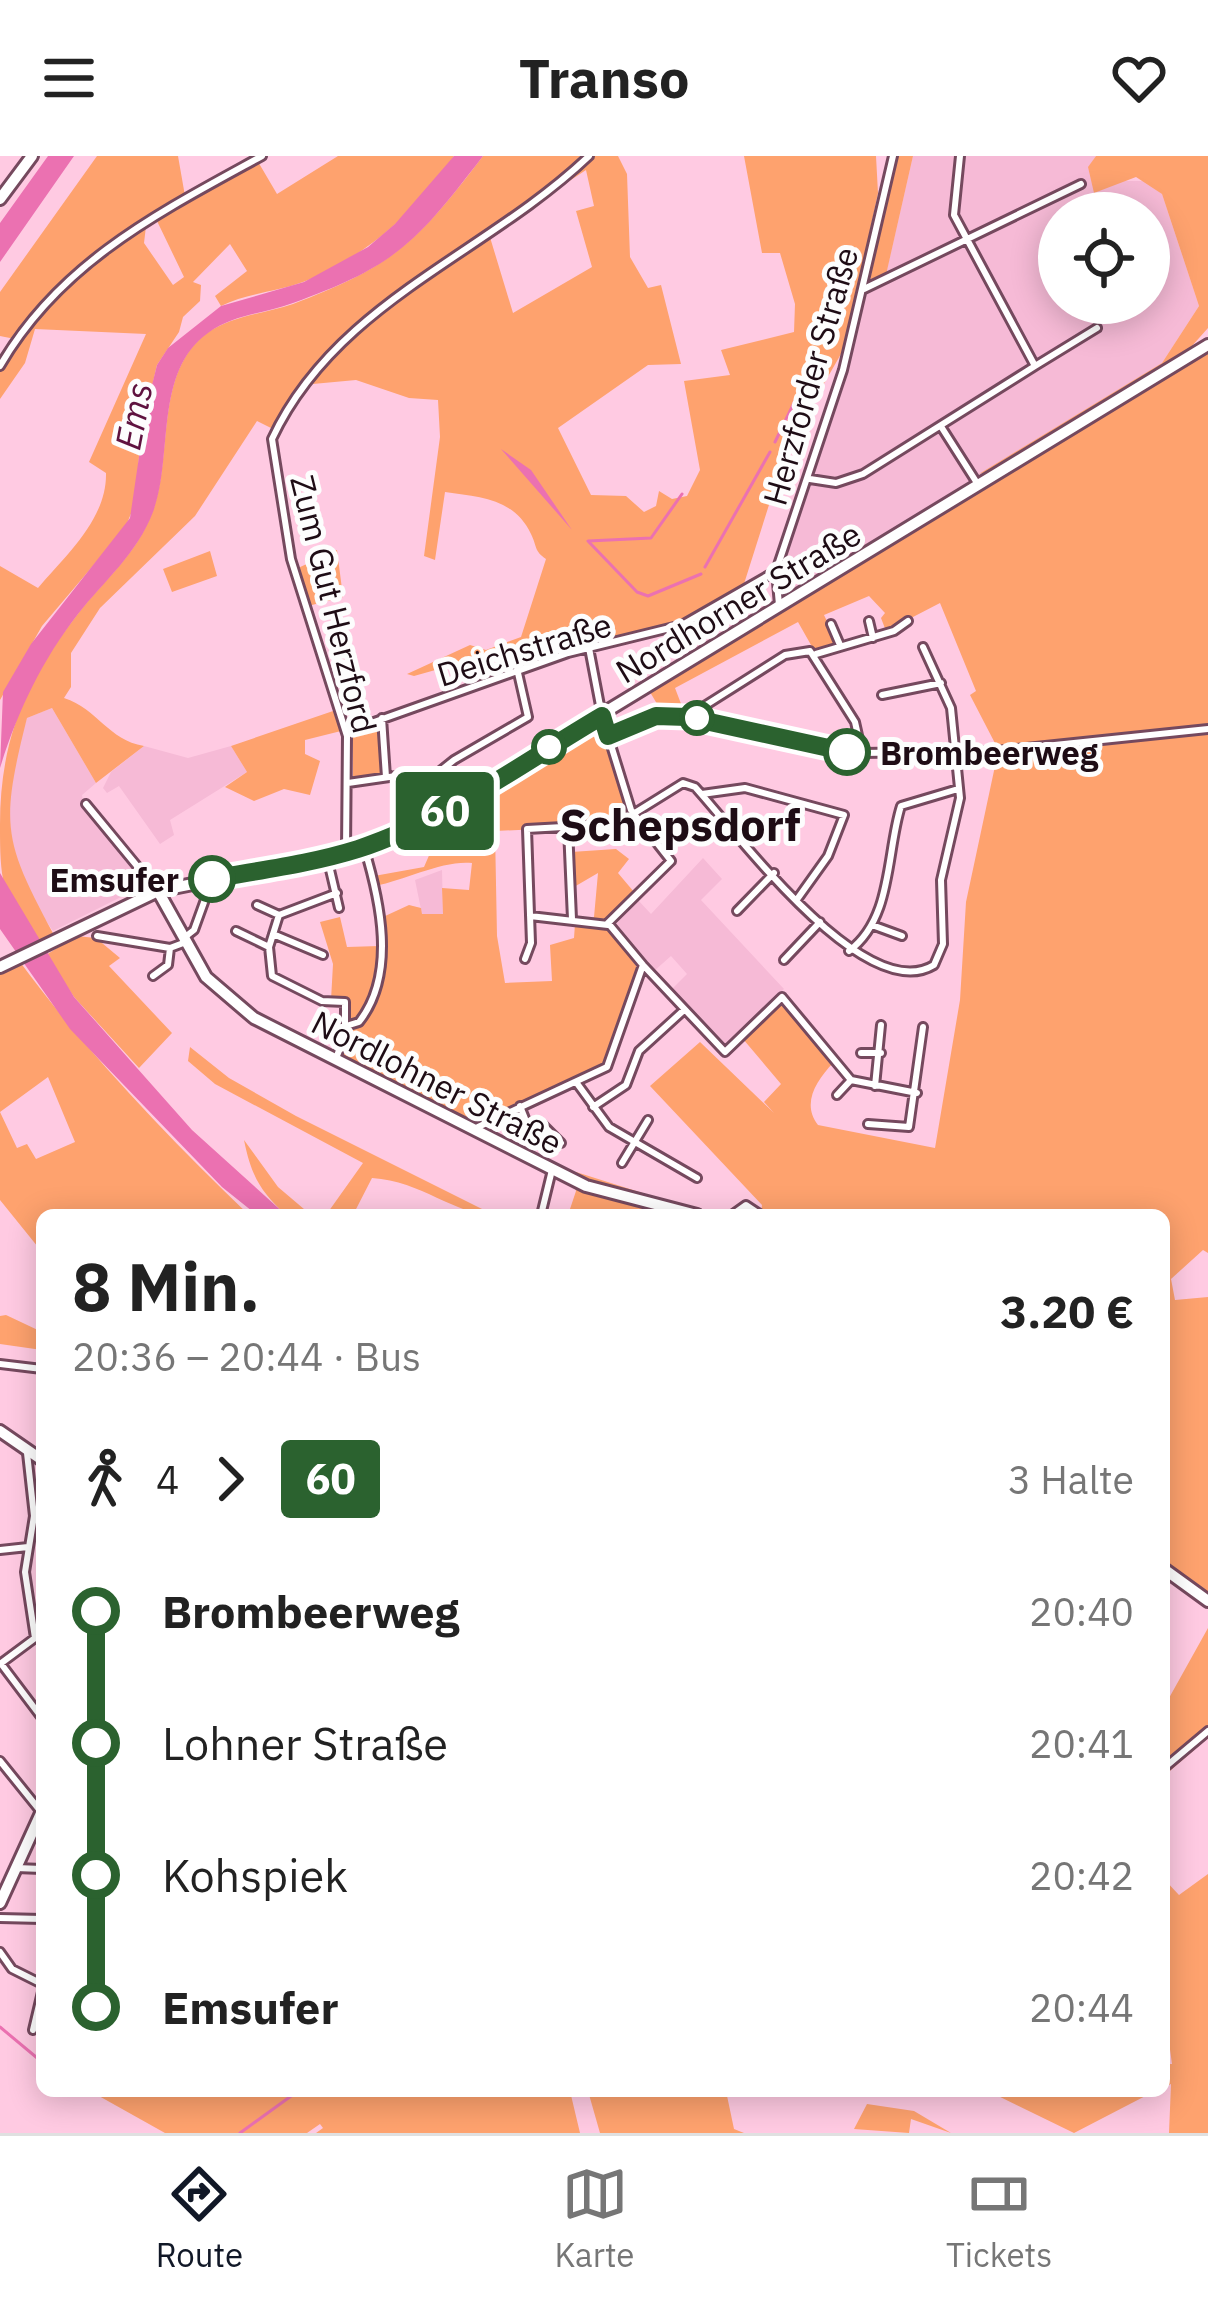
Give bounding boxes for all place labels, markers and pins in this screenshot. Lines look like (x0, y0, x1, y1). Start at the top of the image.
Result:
unlabelled marker (681, 702, 713, 734)
marker: Brombeerweg (825, 730, 869, 774)
unlabelled marker (533, 731, 565, 763)
place label: Brombeerweg (880, 731, 1099, 774)
marker: Emsufer (190, 857, 234, 901)
place label: Emsufer (50, 858, 179, 901)

